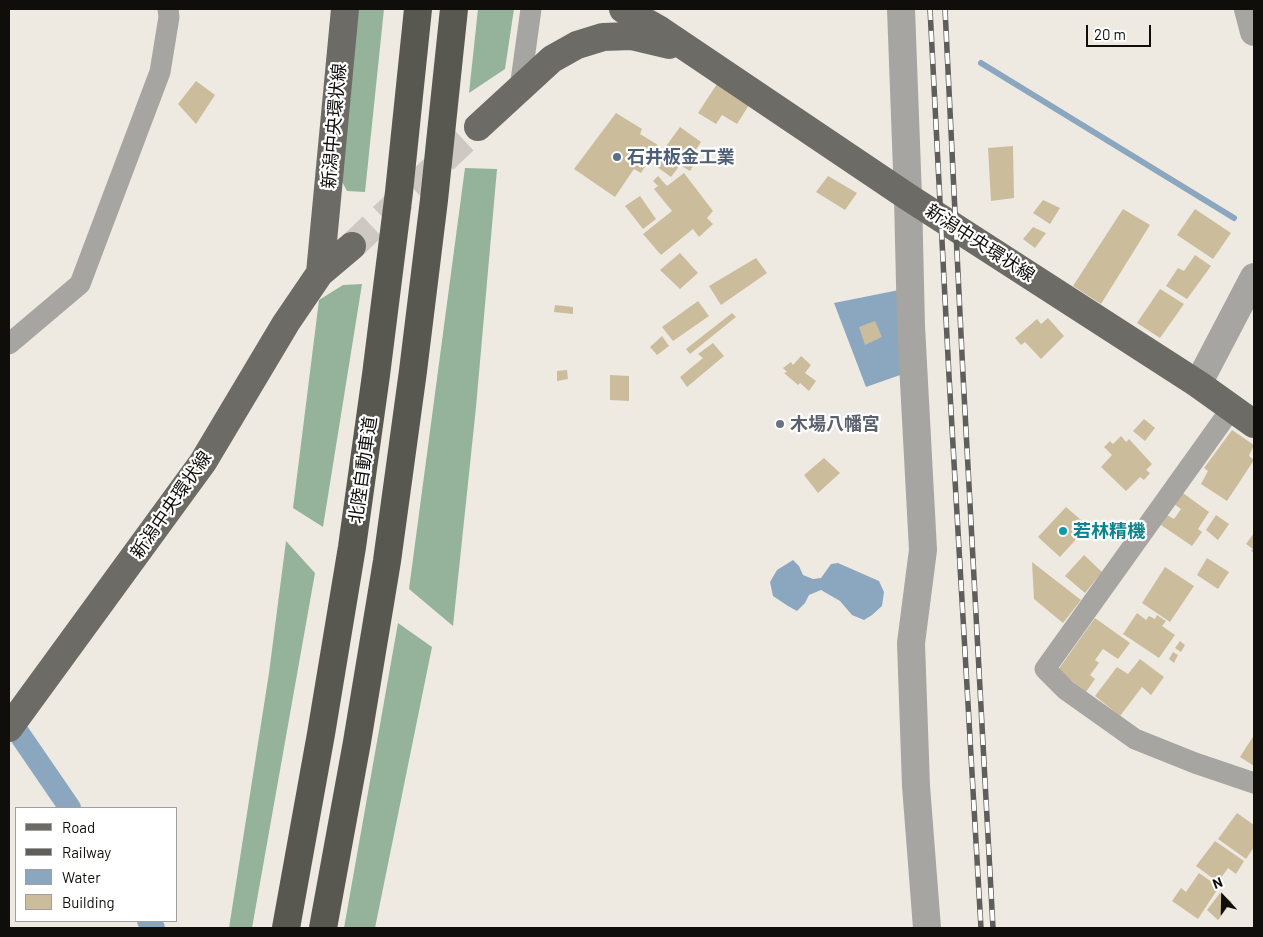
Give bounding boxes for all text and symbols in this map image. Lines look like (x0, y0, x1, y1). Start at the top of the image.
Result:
scale bar (1088, 15, 1153, 47)
text: 20 m (1094, 25, 1126, 43)
street label: 新潟中央環状線 (318, 62, 350, 190)
place label: 石井板金工業 (627, 146, 735, 168)
marker: 石井板金工業 (611, 151, 623, 163)
street label: 新潟中央環状線 (921, 200, 1039, 286)
place label: 木場八幡宮 (790, 413, 880, 435)
street label: 北陸自動車道 (345, 415, 381, 525)
marker: 木場八幡宮 (774, 418, 786, 430)
street label: 新潟中央環状線 (126, 447, 216, 563)
place label: 若林精機 (1073, 520, 1145, 542)
marker: 若林精機 (1057, 525, 1069, 537)
legend (15, 807, 178, 922)
text: Road (62, 818, 95, 836)
text: Railway (62, 843, 111, 861)
text: Water (62, 868, 101, 886)
north arrow (1198, 872, 1248, 922)
text: N (1210, 873, 1225, 892)
text: Building (62, 893, 115, 911)

